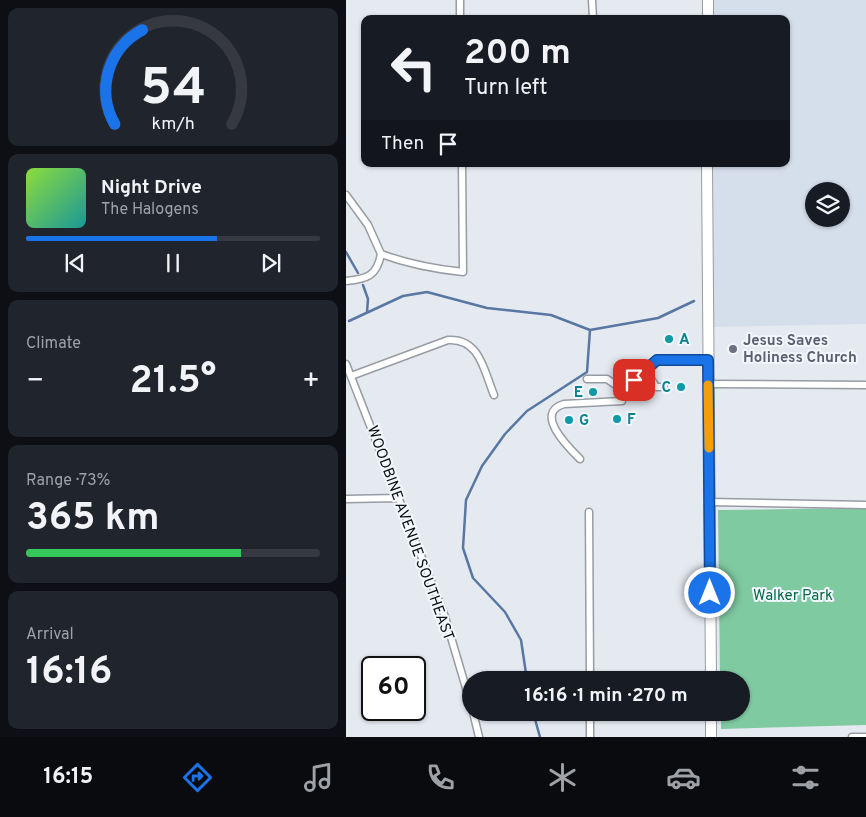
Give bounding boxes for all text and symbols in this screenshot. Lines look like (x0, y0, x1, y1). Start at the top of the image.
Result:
text: 200 m (464, 32, 571, 76)
icon: left (381, 35, 446, 100)
text: 54 (140, 57, 206, 123)
text: Turn left (464, 75, 547, 102)
text: km/h (151, 113, 195, 136)
icon: arrive (434, 130, 462, 158)
text: Then (381, 132, 424, 156)
text: Night Drive (101, 176, 202, 200)
map controls (805, 182, 850, 227)
button: layers (805, 182, 850, 227)
text: The Halogens (101, 200, 199, 220)
icon: previous (61, 249, 89, 277)
icon: pause (159, 249, 187, 277)
icon: next (257, 249, 285, 277)
place label: A (679, 331, 690, 350)
place label: Jesus Saves Holiness Church (743, 332, 857, 368)
marker: A (663, 333, 675, 345)
text: Climate (26, 334, 81, 354)
marker: Jesus Saves Holiness Church (727, 343, 739, 355)
text: 21.5° (130, 358, 216, 407)
pin (613, 359, 655, 401)
text: − (26, 364, 44, 400)
text: + (302, 364, 320, 400)
icon: arrive (620, 366, 648, 394)
place label: C (661, 379, 671, 398)
marker: C (675, 381, 687, 393)
place label: E (574, 384, 583, 403)
marker: E (587, 386, 599, 398)
place label: F (627, 411, 636, 430)
place label: G (579, 412, 589, 431)
marker: F (611, 413, 623, 425)
marker: G (563, 414, 575, 426)
street label: WOODBINE AVENUE SOUTHEAST (362, 423, 457, 644)
text: Range · 73% (26, 471, 110, 491)
text: 365 km (26, 495, 159, 544)
position arrow (683, 566, 735, 618)
park label: Walker Park (753, 587, 833, 606)
text: Arrival (26, 625, 74, 645)
text: 16:16 (26, 649, 112, 698)
speed limit sign: 60 (361, 656, 426, 721)
text: 16:16 · 1 min · 270 m (524, 684, 688, 708)
icon: directions (180, 760, 215, 795)
icon: music (301, 760, 336, 795)
icon: phone (423, 760, 458, 795)
icon: climate (545, 760, 580, 795)
icon: car (666, 760, 701, 795)
icon: filters (788, 760, 823, 795)
text: 16:15 (43, 764, 93, 791)

